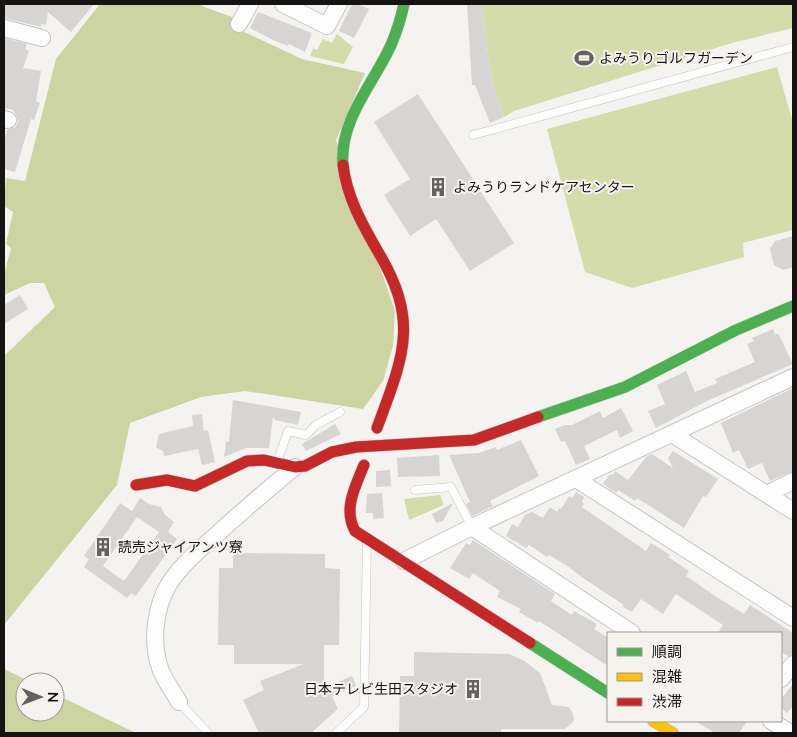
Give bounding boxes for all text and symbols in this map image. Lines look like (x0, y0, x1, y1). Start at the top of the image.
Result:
sports icon: よみうりゴルフガーデン (573, 47, 595, 69)
place label: よみうりゴルフガーデン (599, 49, 753, 66)
building icon: よみうりランドケアセンター (427, 176, 449, 198)
place label: よみうりランドケアセンター (453, 178, 635, 195)
building icon: 読売ジャイアンツ寮 (92, 536, 114, 558)
place label: 読売ジャイアンツ寮 (118, 538, 243, 555)
legend (607, 632, 782, 722)
text: 順調 (652, 642, 682, 660)
text: 混雑 (652, 667, 682, 685)
north arrow (15, 672, 65, 722)
building icon: 日本テレビ生田スタジオ (462, 678, 484, 700)
place label: 日本テレビ生田スタジオ (304, 680, 458, 697)
text: N (45, 692, 62, 703)
text: 渋滞 (652, 692, 682, 710)

